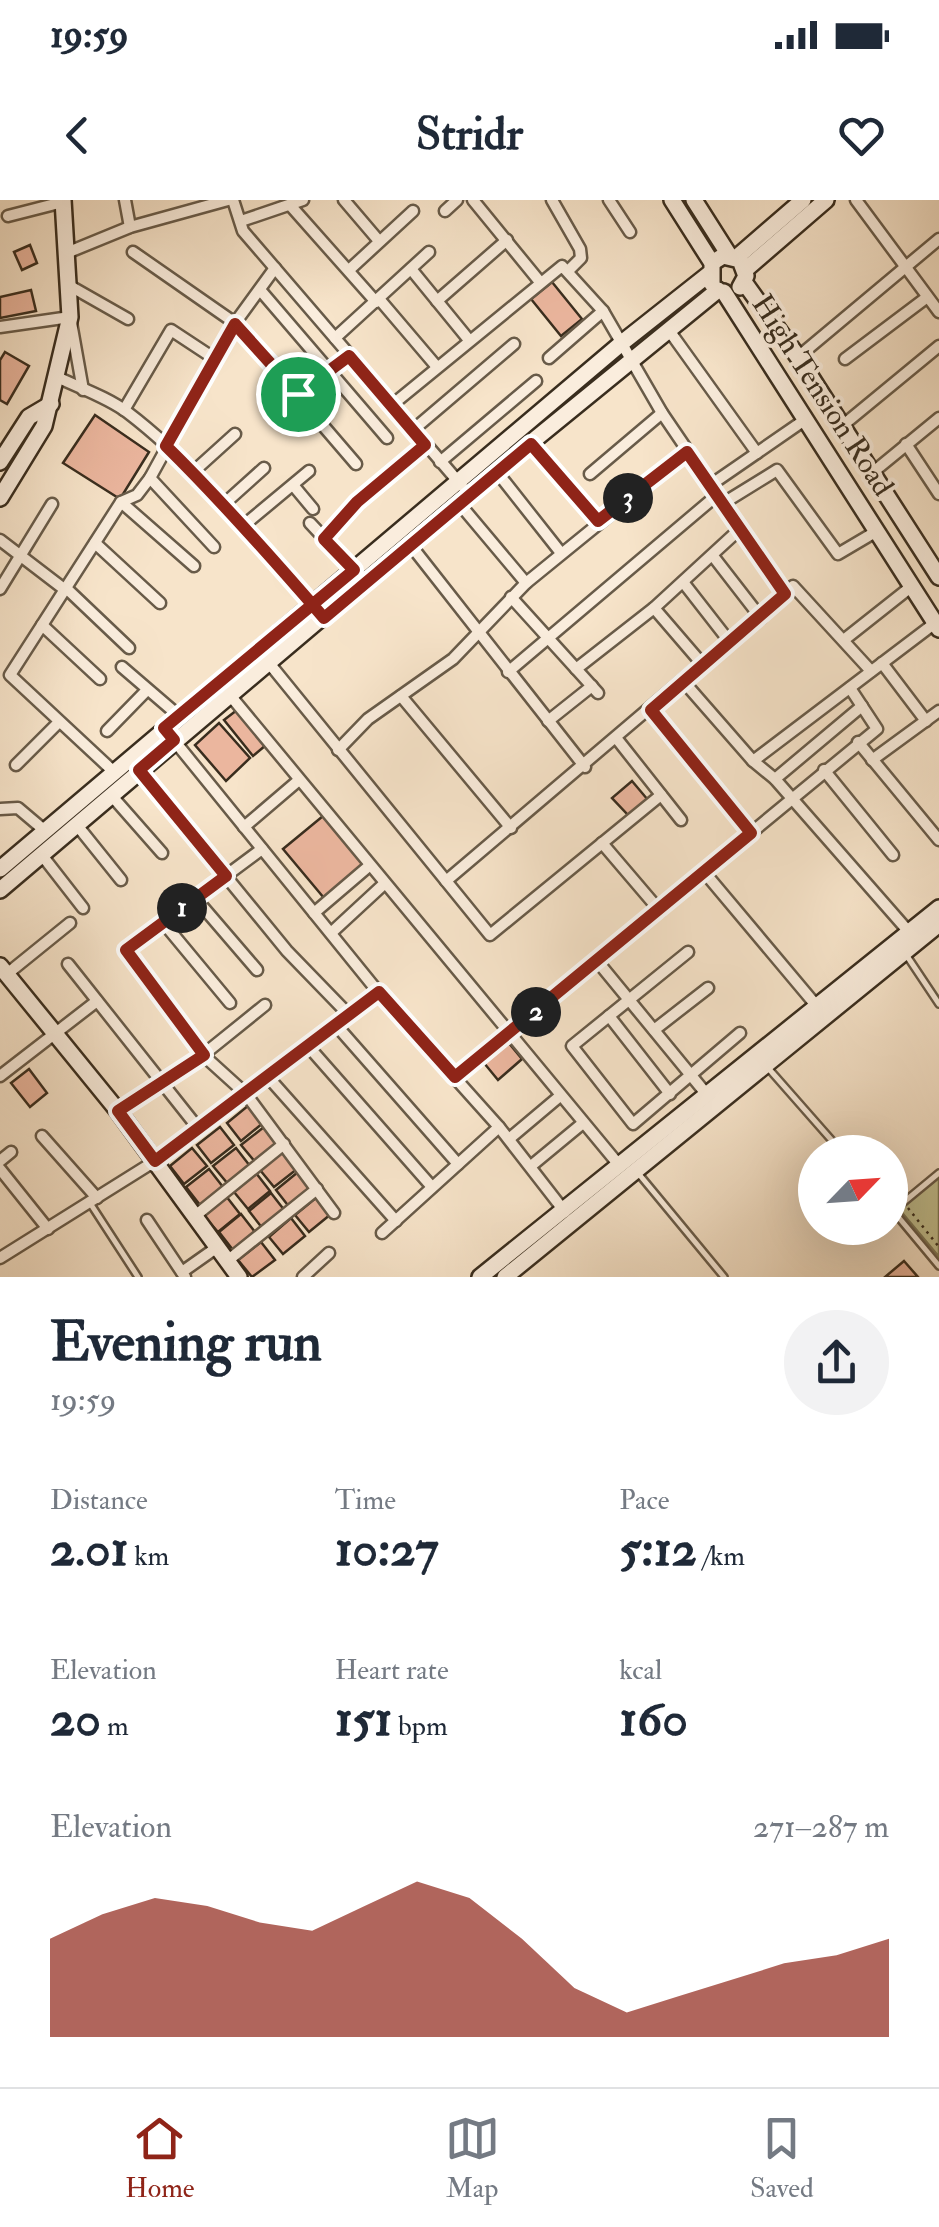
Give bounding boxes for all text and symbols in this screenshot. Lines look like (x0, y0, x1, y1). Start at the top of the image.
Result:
text: 19:59 (50, 11, 128, 59)
text: Stridr (416, 107, 523, 163)
icon: back (50, 108, 105, 163)
icon: heart (834, 108, 889, 163)
street label: High Tension Road (744, 288, 902, 503)
pin (256, 352, 341, 437)
icon: arrive (271, 367, 326, 422)
pin: 3 (603, 473, 653, 523)
text: 3 (623, 480, 633, 515)
pin: 1 (157, 883, 207, 933)
text: 1 (177, 890, 187, 925)
pin: 2 (511, 987, 561, 1037)
text: 2 (529, 994, 543, 1029)
north arrow (798, 1135, 908, 1245)
map controls (798, 1135, 908, 1245)
text: Evening run (50, 1308, 322, 1377)
button: share (784, 1310, 889, 1415)
text: 19:59 (50, 1380, 116, 1420)
text: Distance (50, 1483, 148, 1518)
text: Time (335, 1483, 396, 1518)
text: Pace (619, 1483, 670, 1518)
text: 2.01 (50, 1518, 128, 1581)
text: 10:27 (335, 1518, 438, 1581)
text: 5:12 (619, 1518, 697, 1581)
text: km (128, 1539, 169, 1574)
text: /km (697, 1539, 745, 1574)
text: Elevation (50, 1653, 157, 1688)
text: Heart rate (335, 1653, 449, 1688)
text: kcal (619, 1653, 662, 1688)
text: 20 (50, 1688, 101, 1751)
text: 151 (335, 1688, 392, 1751)
text: 160 (619, 1688, 688, 1751)
text: m (101, 1709, 129, 1744)
text: bpm (392, 1709, 448, 1744)
text: Elevation (50, 1807, 172, 1847)
text: 271–287 m (753, 1807, 889, 1847)
tab: Home (125, 2111, 194, 2206)
tab: Map (445, 2111, 500, 2206)
tab: Saved (750, 2111, 814, 2206)

